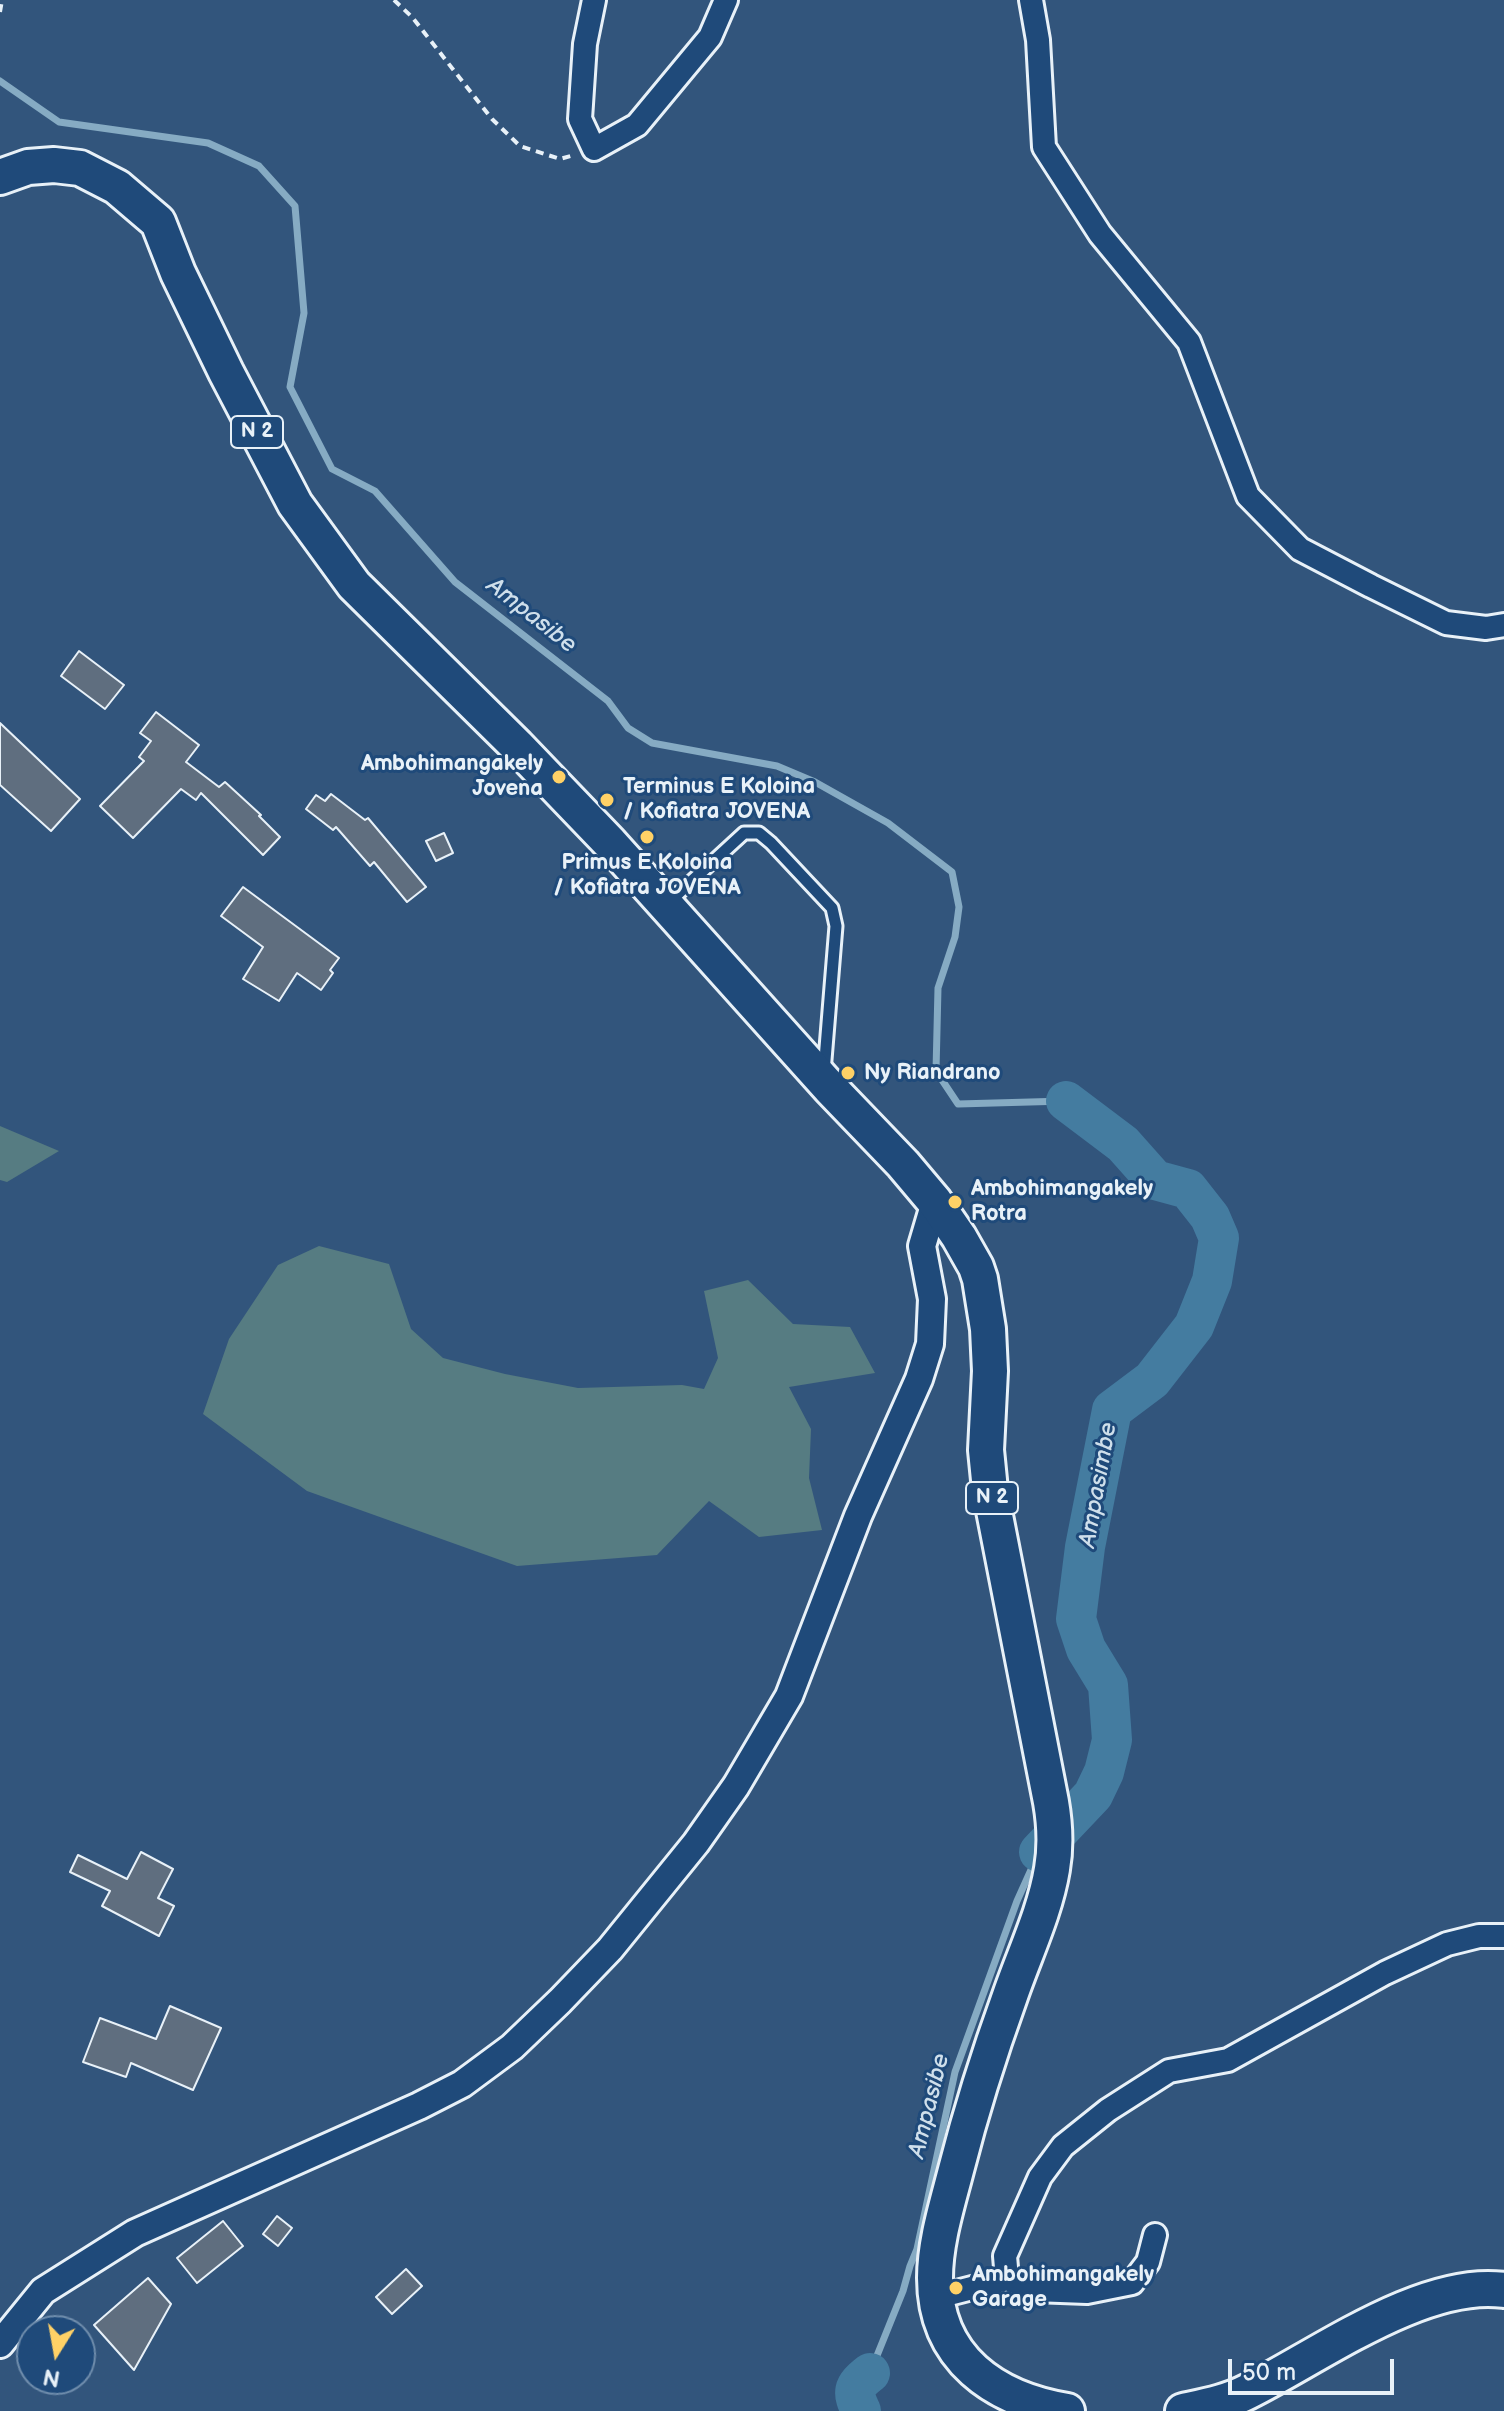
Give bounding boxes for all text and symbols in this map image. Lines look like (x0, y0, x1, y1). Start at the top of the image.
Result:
road number: N 2 (231, 416, 283, 448)
water label: Ampasibe (480, 572, 582, 660)
place label: Ambohimangakely Jovena (361, 751, 543, 802)
marker: Ambohimangakely Jovena (550, 768, 568, 786)
place label: Terminus E Koloina / Kofiatra JOVENA (623, 774, 815, 826)
marker: Terminus E Koloina / Kofiatra JOVENA (598, 791, 616, 809)
marker: Primus E Koloina / Kofiatra JOVENA (638, 828, 656, 846)
place label: Primus E Koloina / Kofiatra JOVENA (553, 850, 741, 902)
place label: Ny Riandrano (864, 1060, 1000, 1086)
marker: Ny Riandrano (839, 1064, 857, 1082)
place label: Ambohimangakely Rotra (971, 1176, 1153, 1228)
marker: Ambohimangakely Rotra (946, 1193, 964, 1211)
water label: Ampasimbe (1074, 1420, 1124, 1550)
road number: N 2 (966, 1482, 1018, 1514)
water label: Ampasibe (903, 2051, 957, 2161)
place label: Ambohimangakely Garage (972, 2262, 1154, 2314)
marker: Ambohimangakely Garage (947, 2279, 965, 2297)
north arrow (16, 2315, 96, 2395)
scale bar (1232, 2343, 1398, 2393)
text: 50 m (1242, 2358, 1296, 2387)
text: N (41, 2362, 62, 2392)

